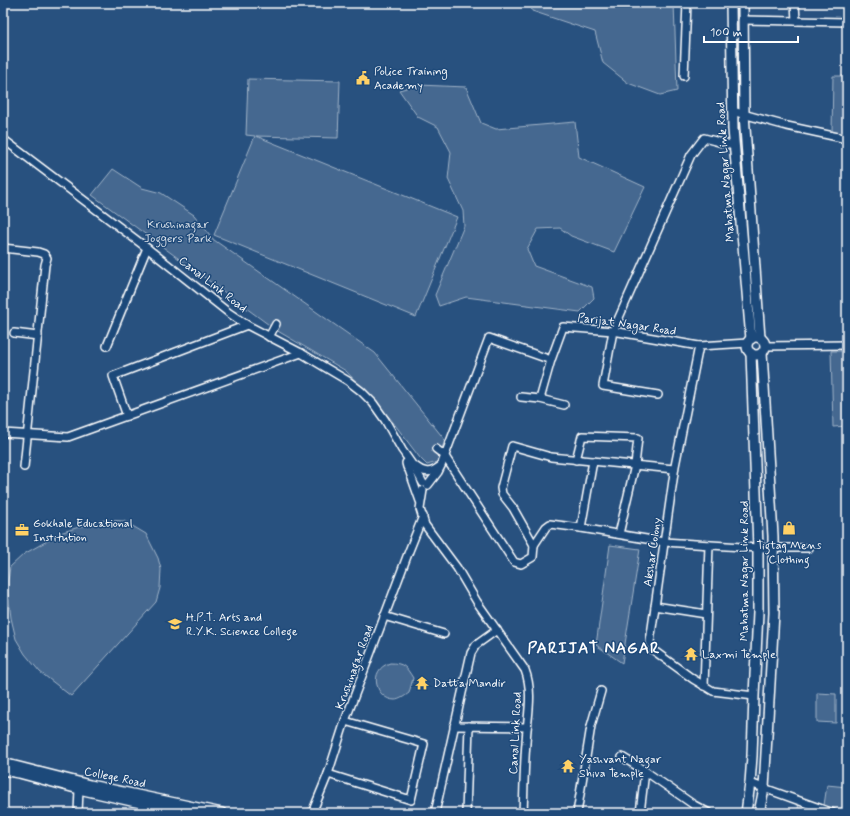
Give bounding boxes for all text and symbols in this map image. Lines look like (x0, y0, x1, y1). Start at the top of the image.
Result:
scale bar (704, 18, 798, 44)
text: 100 m (710, 25, 742, 41)
place label: Police Training Academy (374, 64, 448, 94)
public building icon: Police Training Academy (355, 70, 371, 86)
street label: Mahatma Nagar Link Road (713, 101, 739, 243)
park label: Krushinagar Joggers Park (144, 217, 212, 248)
street label: Canal Link Road (175, 253, 250, 317)
street label: Parijat Nagar Road (576, 310, 677, 340)
street label: Mahatma Nagar Link Road (737, 501, 753, 641)
place label: Gokhale Educational Institution (33, 516, 133, 546)
street label: Akshar Colony (640, 517, 666, 588)
shop icon: Tigtag Mens Clothing (781, 520, 797, 536)
office icon: Gokhale Educational Institution (14, 522, 30, 538)
place label: Tigtag Mens Clothing (756, 538, 822, 569)
place label: H.P.T. Arts and R.Y.K. Science College (186, 610, 298, 641)
school or university icon: H.P.T. Arts and R.Y.K. Science College (167, 616, 183, 632)
street label: Krushinagar Road (332, 623, 379, 712)
district label: PARIJAT NAGAR (528, 638, 660, 659)
temple icon: Laxmi Temple (683, 646, 699, 662)
place label: Laxmi Temple (702, 647, 776, 663)
temple icon: Datta Mandir (414, 675, 430, 691)
place label: Datta Mandir (433, 676, 506, 692)
street label: Canal Link Road (506, 691, 526, 775)
place label: Yashvant Nagar Shiva Temple (579, 752, 662, 782)
temple icon: Yashvant Nagar Shiva Temple (560, 758, 576, 774)
street label: College Road (82, 764, 147, 792)

